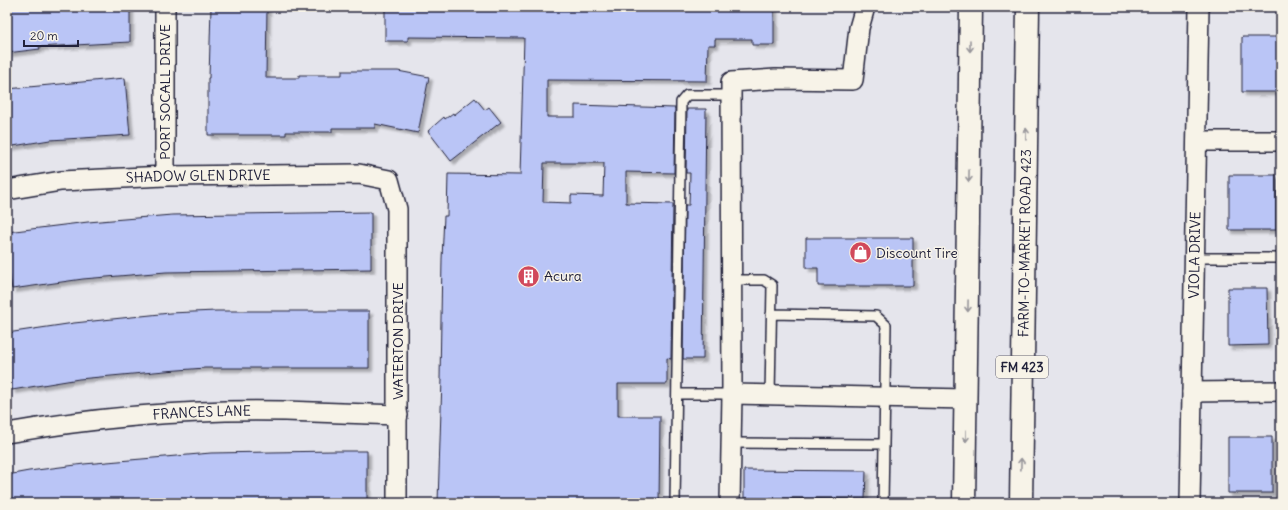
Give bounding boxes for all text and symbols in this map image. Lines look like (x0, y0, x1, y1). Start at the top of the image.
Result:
scale bar (24, 22, 78, 48)
street label: PORT SOCALL DRIVE (156, 24, 174, 160)
text: 20 m (30, 28, 58, 43)
one-way arrow (966, 39, 974, 52)
one-way arrow (1022, 128, 1030, 141)
street label: FARM-TO-MARKET ROAD 423 (1014, 149, 1035, 337)
street label: SHADOW GLEN DRIVE (125, 166, 271, 187)
one-way arrow (965, 169, 973, 182)
street label: VIOLA DRIVE (1185, 211, 1204, 299)
shop icon: Discount Tire (847, 240, 873, 266)
place label: Discount Tire (876, 244, 958, 262)
building icon: Acura (516, 263, 542, 289)
place label: Acura (544, 267, 582, 285)
street label: WATERTON DRIVE (389, 282, 407, 400)
one-way arrow (964, 299, 971, 312)
road number: FM 423 (996, 356, 1048, 378)
street label: FRANCES LANE (152, 402, 251, 424)
one-way arrow (962, 429, 969, 442)
one-way arrow (1017, 458, 1025, 471)

